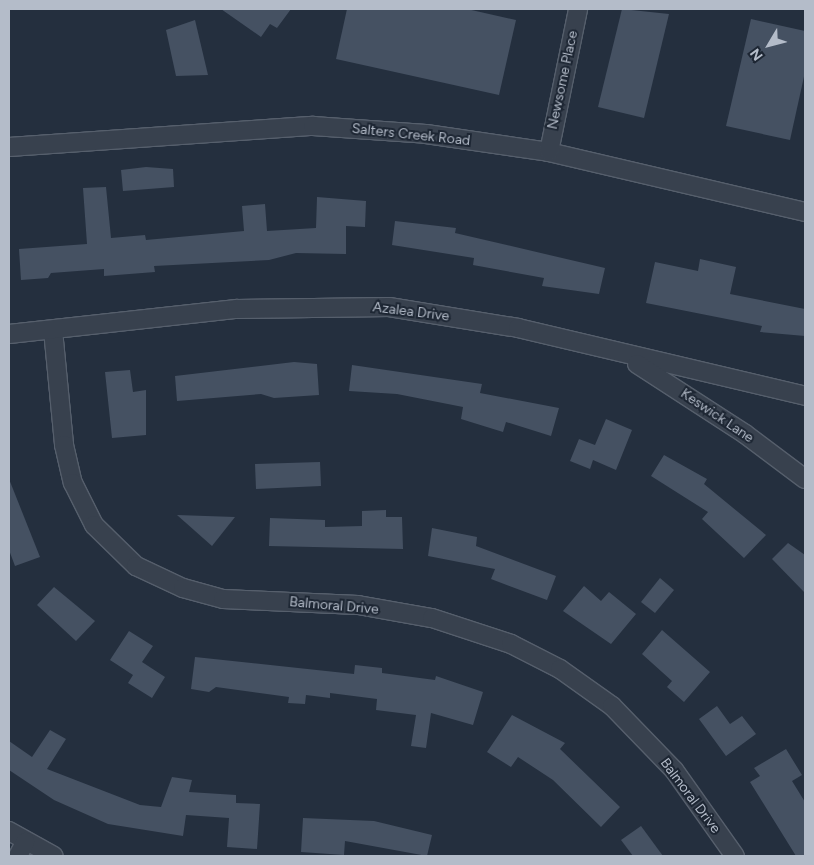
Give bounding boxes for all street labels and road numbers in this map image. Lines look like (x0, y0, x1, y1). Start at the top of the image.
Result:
street label: Newsome Place (544, 29, 582, 131)
street label: Salters Creek Road (351, 120, 471, 150)
street label: Azalea Drive (372, 299, 450, 325)
street label: Keswick Lane (677, 385, 757, 447)
street label: Balmoral Drive (289, 594, 379, 618)
street label: Balmoral Drive (656, 755, 724, 837)

